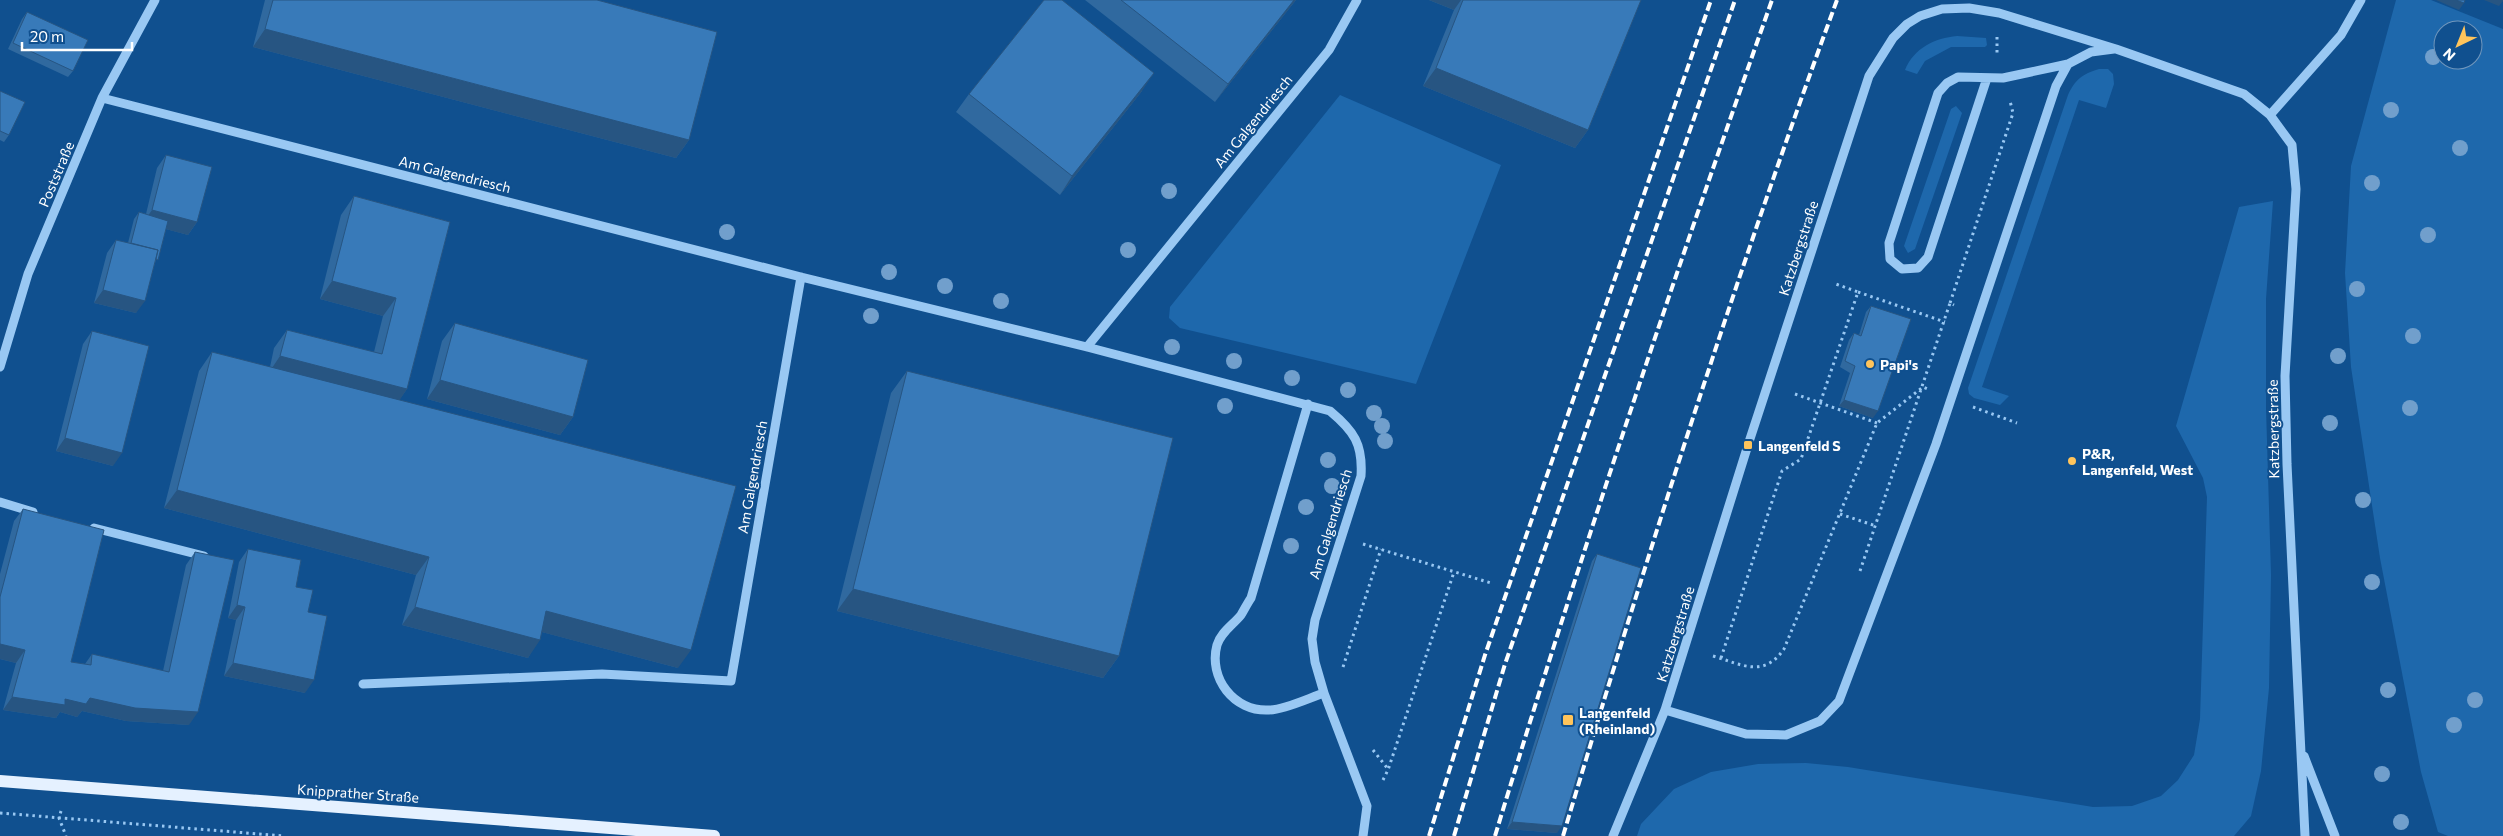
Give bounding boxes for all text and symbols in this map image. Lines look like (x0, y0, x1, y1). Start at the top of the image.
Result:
scale bar (22, 20, 132, 52)
north arrow (2433, 20, 2483, 70)
text: 20 m (30, 27, 64, 45)
text: N (2439, 45, 2458, 65)
street label: Am Galgendriesch (1210, 71, 1296, 171)
street label: Poststraße (35, 139, 77, 209)
street label: Am Galgendriesch (397, 152, 513, 196)
street label: Katzbergstraße (1775, 198, 1821, 298)
place label: Papi's (1880, 356, 1919, 373)
marker: Papi's (1864, 358, 1876, 370)
street label: Katzbergstraße (2264, 379, 2282, 479)
street label: Am Galgendriesch (734, 419, 770, 535)
place label: Langenfeld S (1758, 437, 1841, 454)
marker: Langenfeld S (1742, 439, 1754, 451)
place label: P&R, Langenfeld, West (2082, 445, 2193, 478)
marker: P&R, Langenfeld, West (2066, 455, 2078, 467)
street label: Am Galgendriesch (1305, 467, 1355, 581)
street label: Katzbergstraße (1652, 584, 1698, 684)
place label: Langenfeld (Rheinland) (1579, 704, 1655, 737)
marker: Langenfeld (Rheinland) (1561, 713, 1575, 727)
street label: Knipprather Straße (296, 780, 420, 806)

